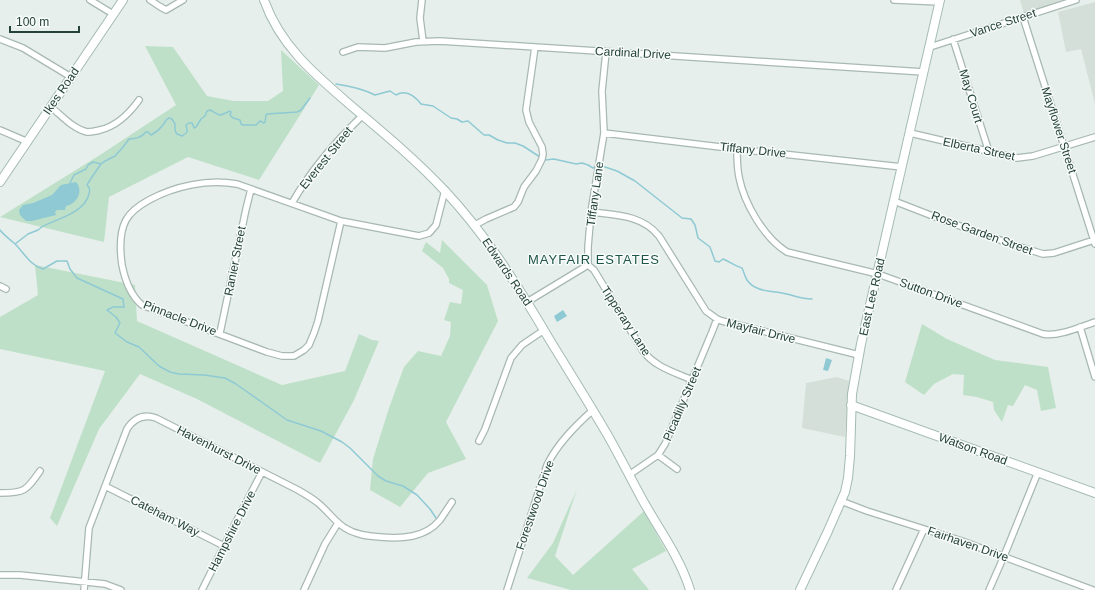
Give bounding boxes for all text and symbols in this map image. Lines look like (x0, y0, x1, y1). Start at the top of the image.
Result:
street label: Vance Street (968, 6, 1038, 40)
scale bar (10, 8, 79, 34)
text: 100 m (16, 15, 49, 29)
street label: Cardinal Drive (595, 44, 672, 62)
street label: Ikes Road (40, 65, 82, 117)
street label: May Court (956, 67, 986, 125)
street label: Mayflower Street (1038, 85, 1080, 176)
street label: Everest Street (297, 124, 356, 192)
street label: Elberta Street (942, 135, 1017, 164)
street label: Tiffany Drive (719, 140, 787, 160)
street label: Tiffany Lane (584, 160, 607, 227)
street label: Rose Garden Street (929, 208, 1035, 258)
street label: Ranier Street (221, 224, 249, 297)
street label: Edwards Road (479, 235, 535, 309)
district label: MAYFAIR ESTATES (528, 252, 660, 267)
street label: East Lee Road (856, 257, 888, 337)
street label: Sutton Drive (898, 275, 965, 311)
street label: Tipperary Lane (598, 284, 654, 359)
street label: Pinnacle Drive (141, 298, 219, 339)
street label: Mayfair Drive (725, 316, 797, 346)
street label: Picadilly Street (660, 364, 704, 443)
street label: Havenhurst Drive (175, 423, 264, 477)
street label: Watson Road (937, 430, 1009, 468)
street label: Forestwood Drive (513, 458, 557, 552)
street label: Hampshire Drive (205, 488, 259, 574)
street label: Cateham Way (128, 493, 202, 539)
street label: Fairhaven Drive (926, 524, 1011, 565)

